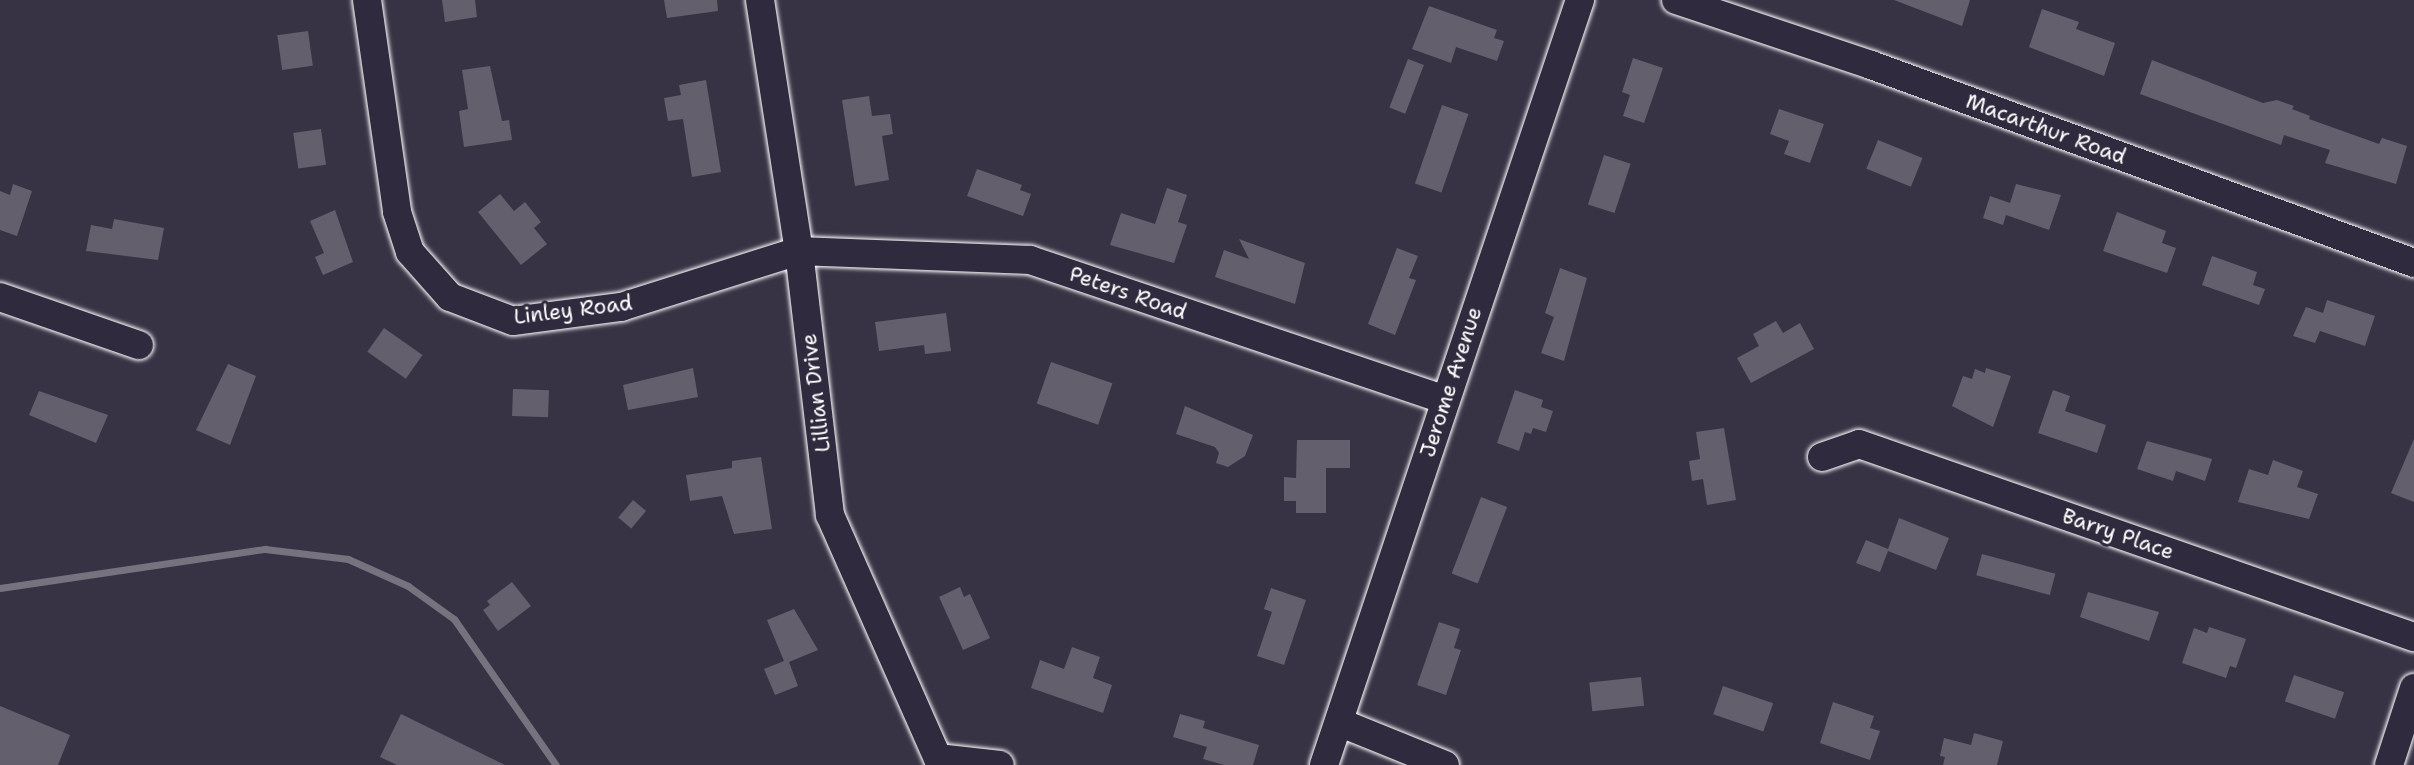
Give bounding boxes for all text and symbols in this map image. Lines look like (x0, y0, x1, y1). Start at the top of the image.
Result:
street label: Macarthur Road (1962, 88, 2130, 170)
street label: Peters Road (1066, 261, 1190, 325)
street label: Linley Road (512, 290, 634, 330)
street label: Jerome Avenue (1415, 304, 1487, 460)
street label: Lillian Drive (796, 332, 836, 454)
street label: Barry Place (2059, 503, 2177, 565)

